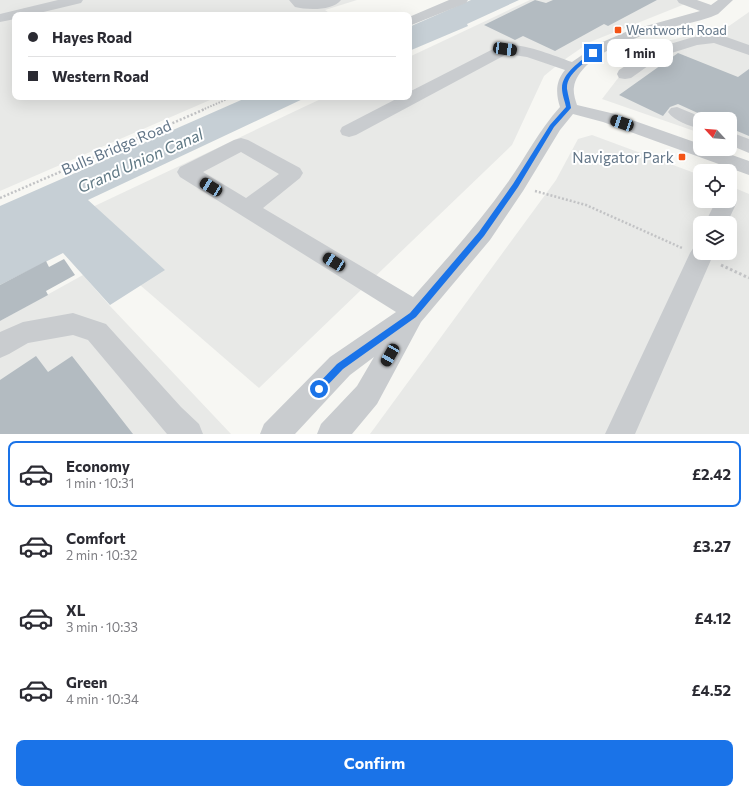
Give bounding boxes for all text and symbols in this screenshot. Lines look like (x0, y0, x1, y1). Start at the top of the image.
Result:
place label: Wentworth Road (626, 22, 727, 38)
marker: Wentworth Road (613, 25, 623, 35)
text: Hayes Road (52, 28, 132, 46)
callout: 1 min (607, 39, 673, 67)
car (492, 41, 518, 57)
route end (584, 44, 602, 62)
text: 1 min (625, 45, 655, 61)
text: Western Road (52, 67, 149, 85)
north arrow (693, 112, 737, 156)
map controls (693, 112, 737, 260)
car (609, 113, 635, 133)
street label: Bulls Bridge Road (58, 116, 174, 178)
water label: Grand Union Canal (74, 123, 207, 196)
place label: Navigator Park (572, 148, 674, 166)
marker: Navigator Park (677, 152, 687, 162)
button: locate (693, 164, 737, 208)
car (198, 176, 224, 198)
button: layers (693, 216, 737, 260)
car (321, 251, 347, 273)
car (379, 342, 401, 368)
route start (310, 380, 328, 398)
icon: car (18, 456, 54, 492)
text: Economy (66, 457, 130, 475)
text: £2.42 (692, 465, 731, 483)
text: 1 min · 10:31 (66, 475, 134, 491)
icon: car (18, 528, 54, 564)
text: Comfort (66, 529, 126, 547)
text: £3.27 (693, 537, 731, 555)
text: 2 min · 10:32 (66, 547, 138, 563)
icon: car (18, 600, 54, 636)
text: XL (66, 601, 85, 619)
text: £4.12 (695, 609, 731, 627)
text: 3 min · 10:33 (66, 619, 138, 635)
icon: car (18, 672, 54, 708)
text: Green (66, 673, 107, 691)
text: £4.52 (692, 681, 731, 699)
text: 4 min · 10:34 (66, 691, 139, 707)
button: Confirm (16, 740, 733, 786)

